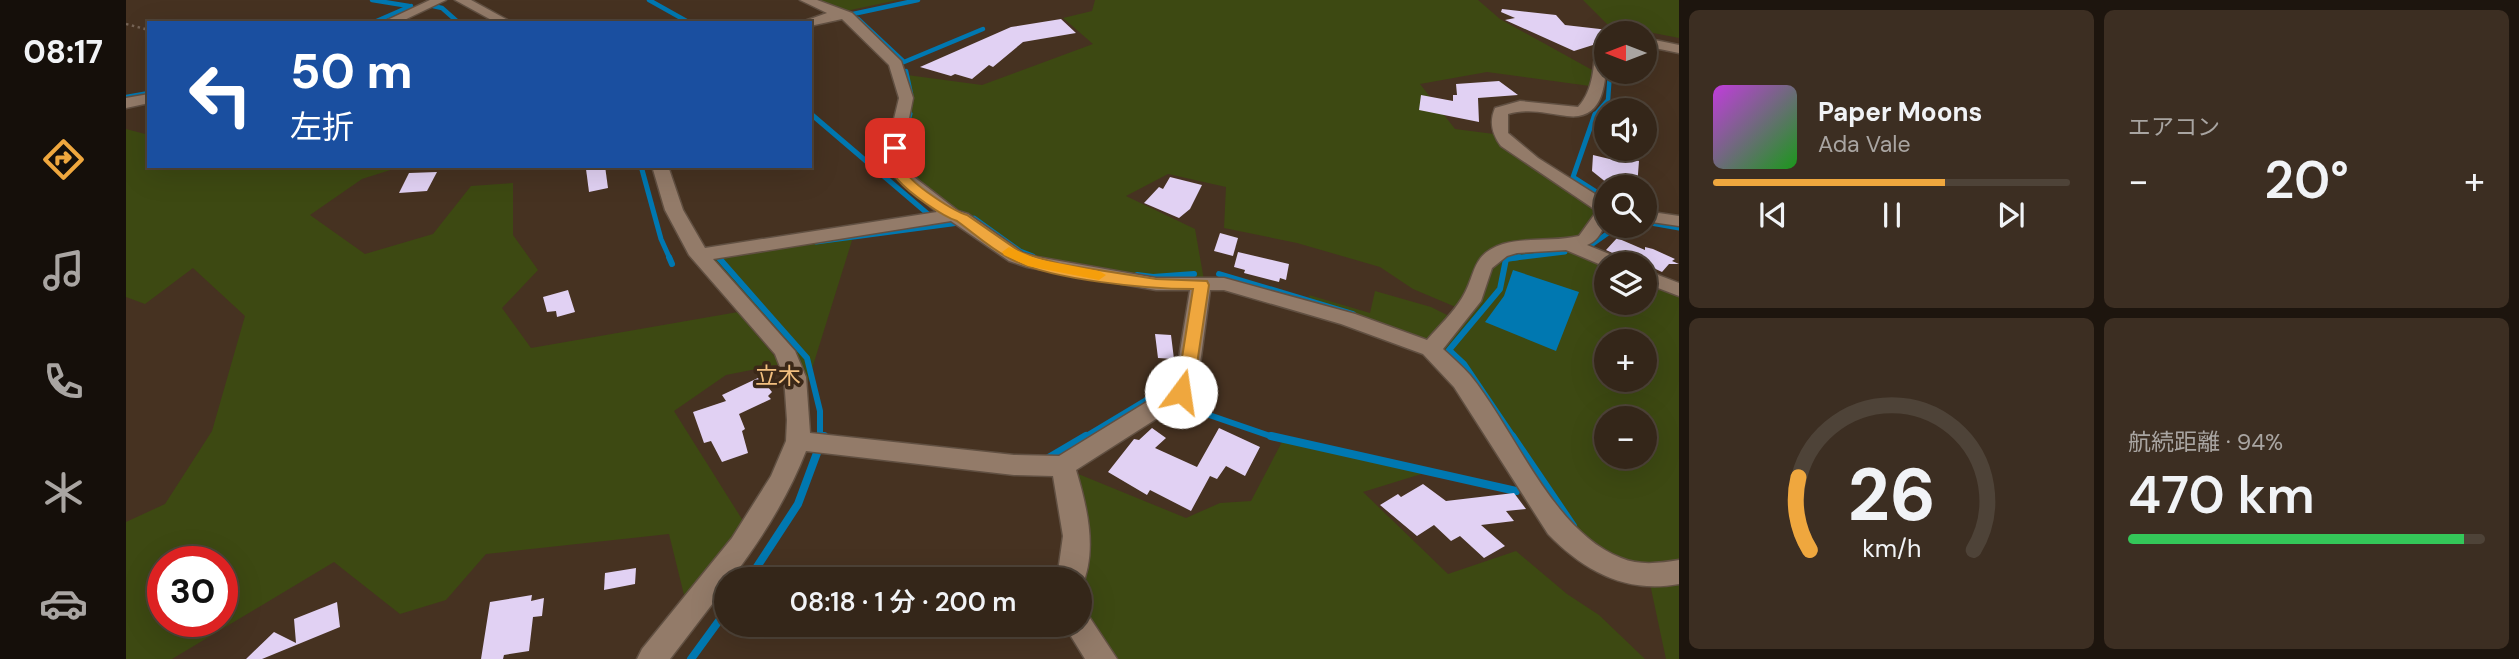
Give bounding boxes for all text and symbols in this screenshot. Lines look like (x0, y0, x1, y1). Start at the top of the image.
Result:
north arrow (1594, 21, 1657, 84)
map controls (1594, 21, 1657, 469)
text: 08:17 (23, 31, 103, 73)
text: 50 m (290, 39, 413, 103)
icon: left (175, 49, 266, 140)
text: Paper Moons (1818, 95, 1982, 129)
button: sound (1594, 98, 1657, 161)
text: 左折 (290, 106, 354, 148)
text: エアコン (2128, 112, 2220, 142)
pin (865, 118, 925, 178)
icon: arrive (876, 129, 914, 167)
text: Ada Vale (1818, 129, 1911, 159)
icon: directions (39, 135, 88, 184)
text: 20° (2264, 146, 2349, 214)
text: − (2128, 156, 2149, 206)
text: + (2464, 156, 2485, 206)
button: search (1594, 175, 1657, 238)
icon: previous (1754, 196, 1792, 234)
icon: pause (1873, 196, 1911, 234)
icon: next (1992, 196, 2030, 234)
icon: music (39, 246, 88, 295)
button: layers (1594, 252, 1657, 315)
button: + (1594, 329, 1657, 392)
position arrow (1144, 355, 1218, 429)
icon: phone (39, 357, 88, 406)
district label: 立木 (755, 361, 801, 391)
button: − (1594, 406, 1657, 469)
text: 航続距離 · 94% (2128, 427, 2283, 457)
text: 26 (1847, 448, 1936, 543)
text: 470 km (2128, 461, 2315, 529)
icon: climate (39, 468, 88, 517)
text: km/h (1862, 531, 1921, 564)
speed limit sign: 30 (147, 546, 238, 637)
icon: car (39, 579, 88, 628)
text: 08:18 · 1 分 · 200 m (790, 585, 1016, 619)

